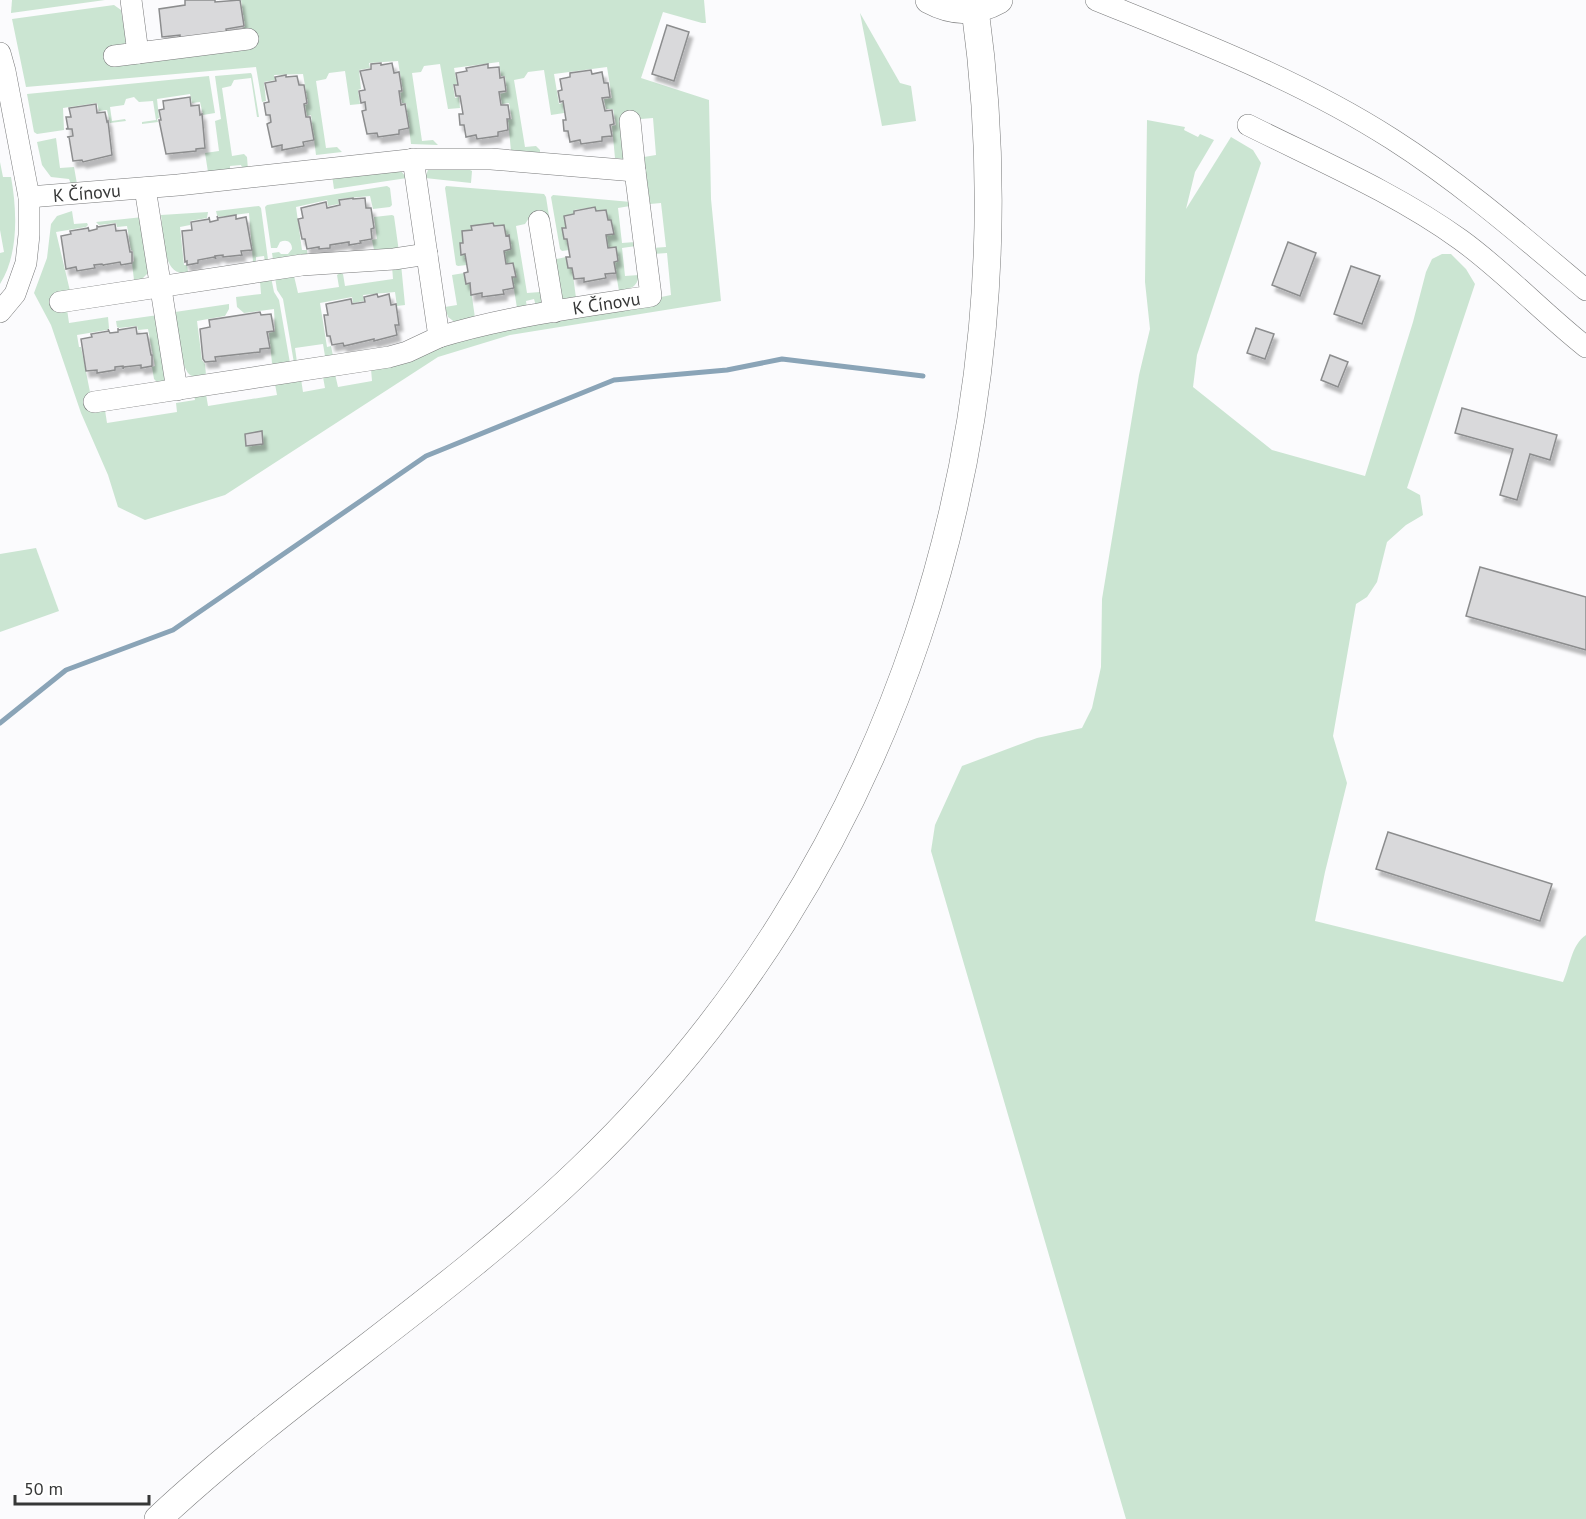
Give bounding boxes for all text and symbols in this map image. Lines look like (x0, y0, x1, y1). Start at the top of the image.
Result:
street label: K Čínovu (52, 178, 122, 207)
street label: K Čínovu (571, 286, 642, 319)
scale bar (15, 1468, 148, 1506)
text: 50 m (24, 1477, 63, 1500)

